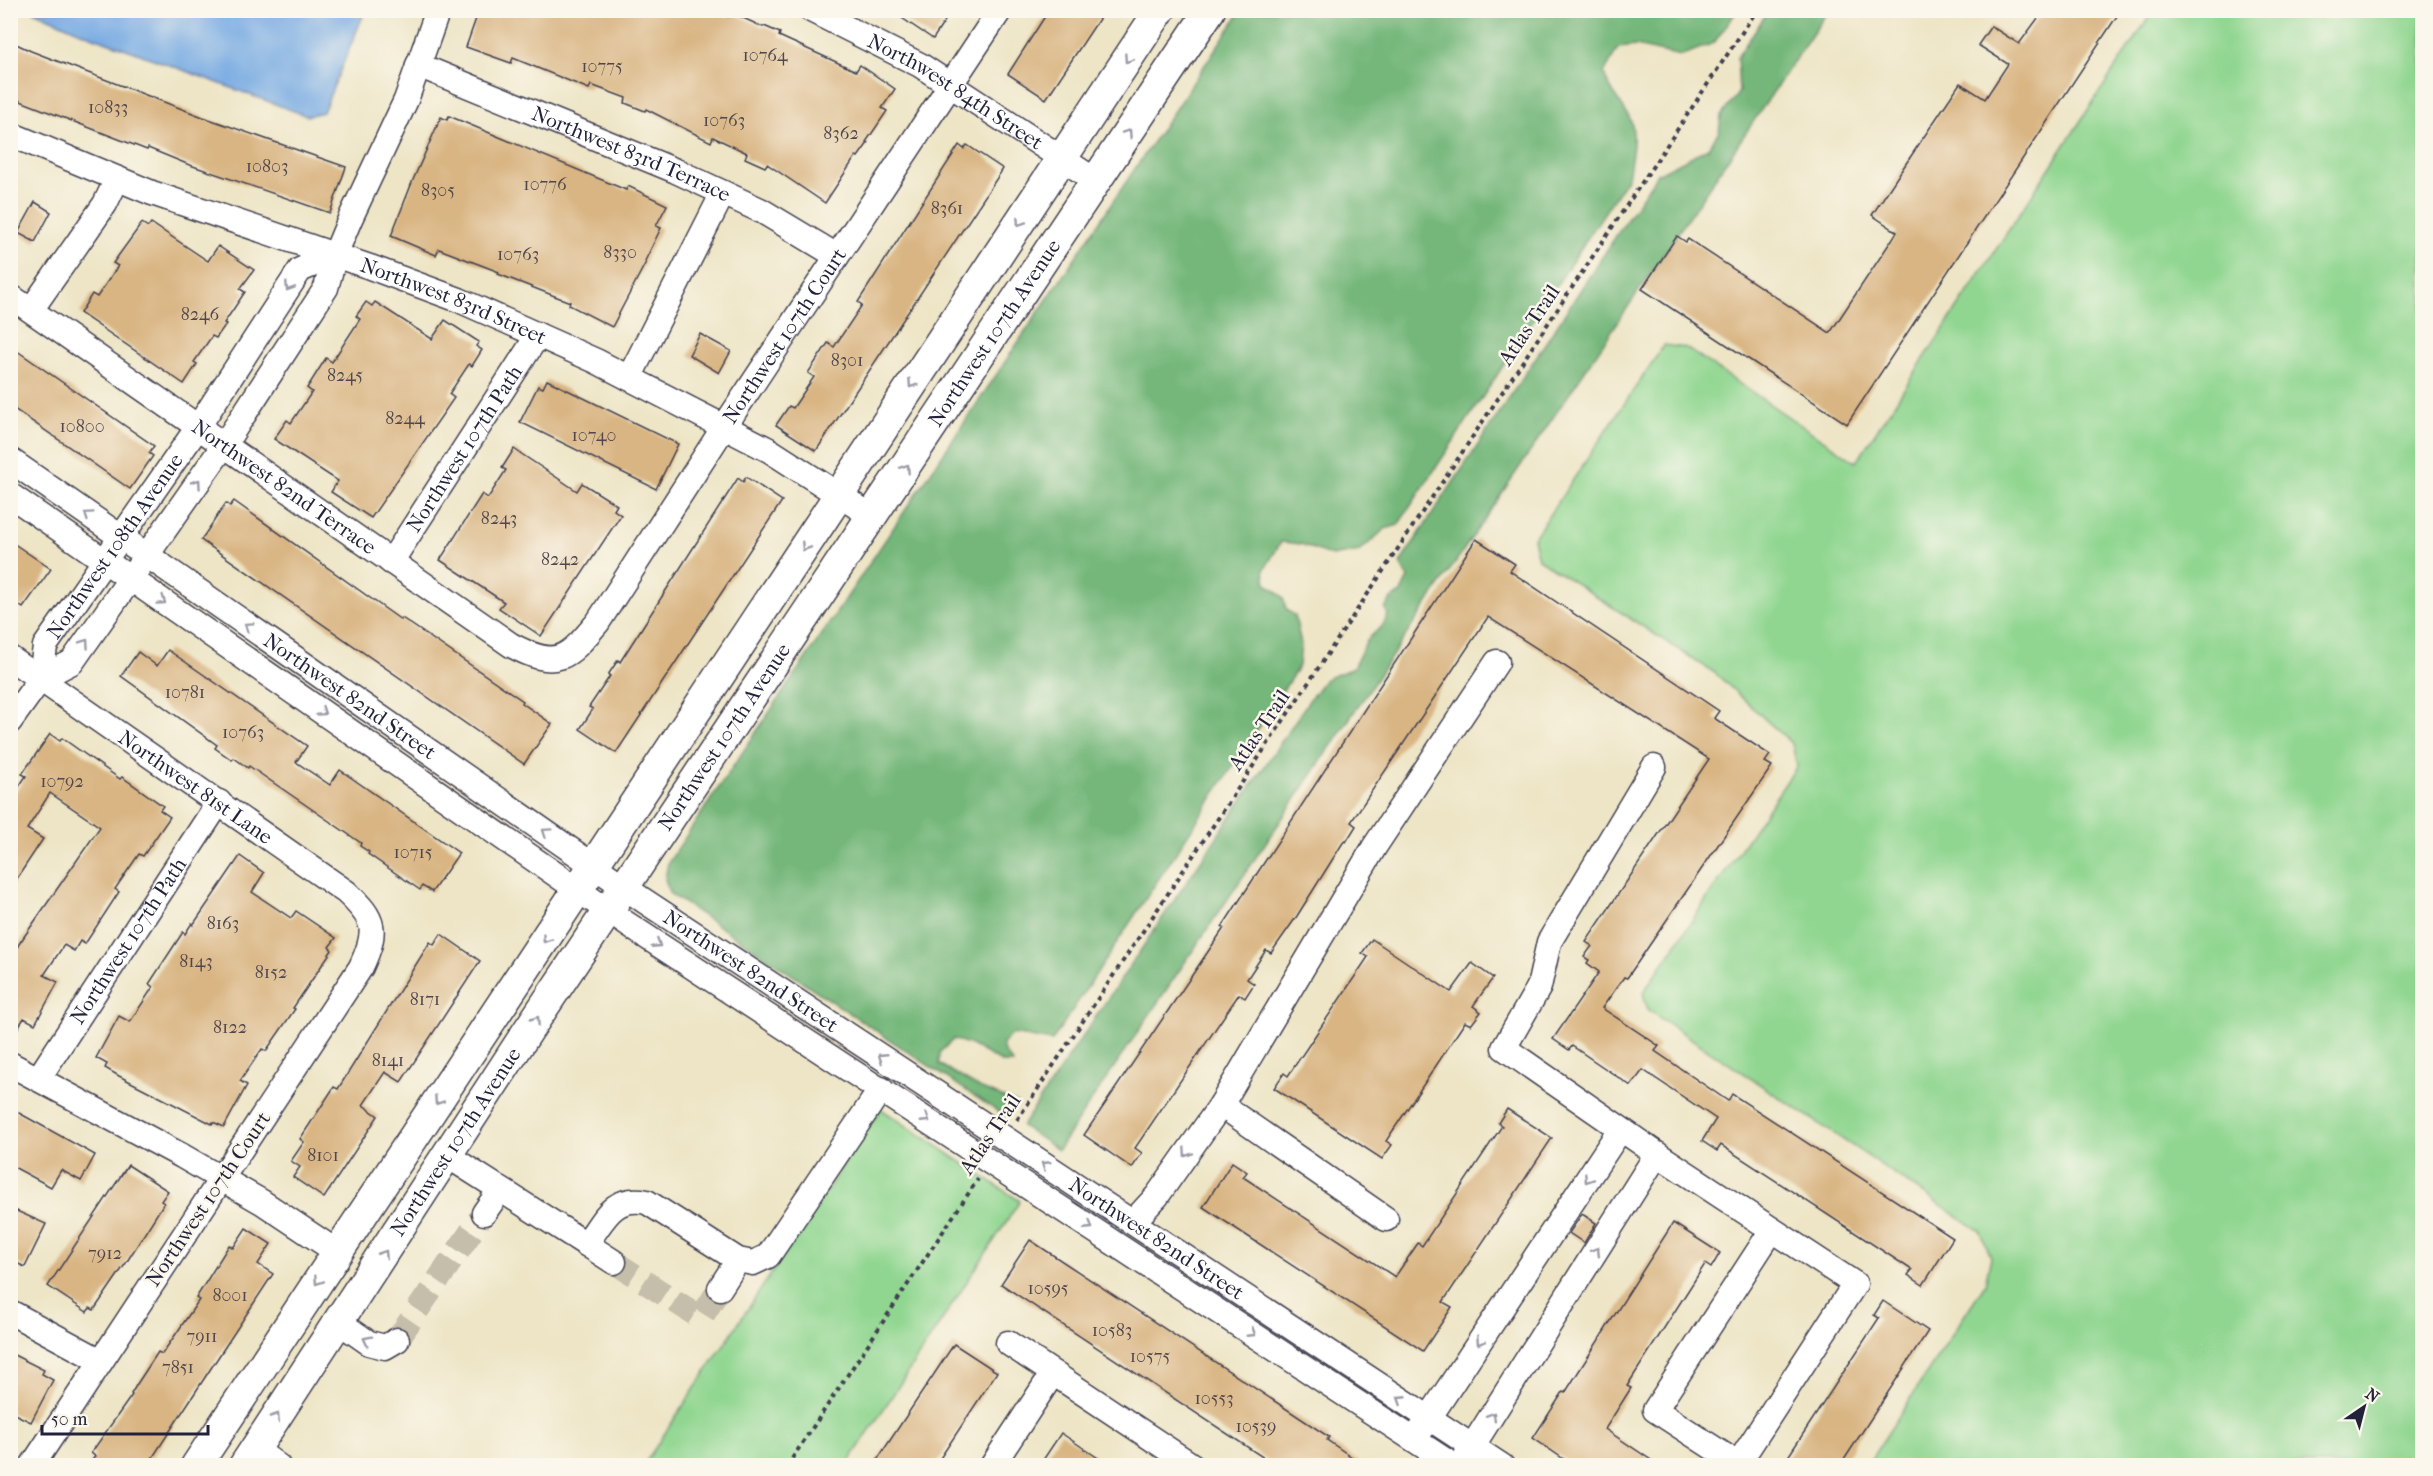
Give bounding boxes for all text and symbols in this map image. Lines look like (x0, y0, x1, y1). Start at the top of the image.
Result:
street label: Northwest 84th Street (864, 29, 1048, 155)
house number: 10764 (742, 45, 788, 66)
one-way arrow (1124, 52, 1135, 63)
house number: 10775 (581, 56, 623, 77)
house number: 10833 (88, 97, 128, 118)
street label: Northwest 83rd Terrace (528, 101, 734, 207)
house number: 10763 (703, 110, 745, 131)
house number: 8362 (823, 123, 859, 144)
one-way arrow (1121, 128, 1132, 139)
house number: 10803 (246, 156, 288, 177)
house number: 10776 (523, 174, 567, 195)
house number: 8305 (421, 180, 455, 201)
house number: 8361 (931, 198, 963, 219)
one-way arrow (1016, 215, 1027, 226)
street label: Northwest 107th Avenue (923, 235, 1065, 431)
house number: 8330 (603, 242, 637, 263)
street label: Northwest 107th Court (718, 243, 851, 428)
house number: 10763 (497, 244, 539, 265)
street label: Northwest 83rd Street (357, 253, 551, 350)
one-way arrow (285, 280, 296, 291)
street label: Atlas Trail (1493, 280, 1565, 371)
house number: 8246 (181, 304, 220, 325)
house number: 8301 (831, 350, 863, 371)
street label: Northwest 107th Path (402, 361, 527, 537)
house number: 8245 (327, 365, 363, 386)
one-way arrow (908, 378, 920, 388)
house number: 8244 (385, 408, 425, 429)
street label: Northwest 82nd Terrace (187, 415, 381, 559)
house number: 10800 (59, 416, 105, 437)
house number: 10740 (571, 425, 617, 446)
street label: Northwest 108th Avenue (42, 449, 188, 643)
one-way arrow (898, 464, 910, 474)
one-way arrow (190, 479, 201, 490)
house number: 8243 (481, 508, 517, 529)
one-way arrow (83, 511, 94, 522)
one-way arrow (801, 540, 812, 551)
house number: 8242 (541, 549, 579, 570)
one-way arrow (155, 594, 166, 605)
one-way arrow (243, 622, 254, 633)
street label: Northwest 82nd Street (259, 628, 441, 765)
one-way arrow (78, 638, 89, 649)
street label: Northwest 107th Avenue (653, 639, 795, 835)
house number: 10781 (165, 682, 205, 703)
street label: Atlas Trail (1223, 685, 1295, 776)
one-way arrow (315, 705, 326, 716)
house number: 10763 (222, 722, 264, 743)
street label: Northwest 81st Lane (114, 725, 277, 849)
house number: 10792 (40, 771, 84, 792)
one-way arrow (542, 828, 553, 839)
house number: 10715 (393, 842, 433, 863)
street label: Northwest 107th Path (65, 853, 191, 1029)
street label: Northwest 82nd Street (659, 905, 843, 1038)
house number: 8163 (207, 913, 239, 934)
one-way arrow (542, 932, 553, 943)
one-way arrow (651, 936, 662, 947)
house number: 8143 (179, 951, 213, 972)
house number: 8152 (255, 962, 287, 983)
house number: 8171 (410, 989, 440, 1010)
one-way arrow (528, 1016, 540, 1026)
house number: 8122 (213, 1017, 247, 1038)
street label: Northwest 107th Avenue (385, 1043, 526, 1241)
house number: 8141 (372, 1050, 404, 1071)
one-way arrow (878, 1053, 889, 1064)
street label: Atlas Trail (954, 1089, 1026, 1180)
one-way arrow (433, 1095, 445, 1105)
street label: Northwest 107th Court (141, 1107, 276, 1291)
one-way arrow (920, 1111, 931, 1122)
house number: 8101 (307, 1145, 339, 1166)
one-way arrow (1183, 1146, 1194, 1157)
one-way arrow (1041, 1161, 1052, 1172)
street label: Northwest 82nd Street (1065, 1172, 1249, 1305)
one-way arrow (1584, 1172, 1595, 1183)
one-way arrow (1083, 1219, 1094, 1230)
house number: 7912 (88, 1243, 122, 1264)
one-way arrow (1588, 1247, 1600, 1257)
one-way arrow (376, 1250, 388, 1260)
one-way arrow (314, 1274, 325, 1285)
house number: 10595 (1027, 1278, 1069, 1299)
house number: 8001 (212, 1285, 248, 1306)
house number: 10583 (1092, 1320, 1132, 1341)
house number: 7911 (187, 1326, 217, 1347)
one-way arrow (1246, 1326, 1257, 1337)
one-way arrow (1476, 1334, 1487, 1345)
one-way arrow (363, 1336, 373, 1347)
house number: 10575 (1130, 1346, 1170, 1367)
house number: 7851 (162, 1357, 194, 1378)
north arrow (2334, 1377, 2394, 1437)
text: N (2362, 1384, 2383, 1407)
house number: 10553 (1194, 1388, 1234, 1409)
one-way arrow (1397, 1395, 1408, 1406)
scale bar (42, 1398, 208, 1436)
text: 50 m (51, 1409, 88, 1430)
one-way arrow (269, 1412, 280, 1423)
one-way arrow (1484, 1412, 1496, 1422)
house number: 10539 (1236, 1416, 1276, 1437)

